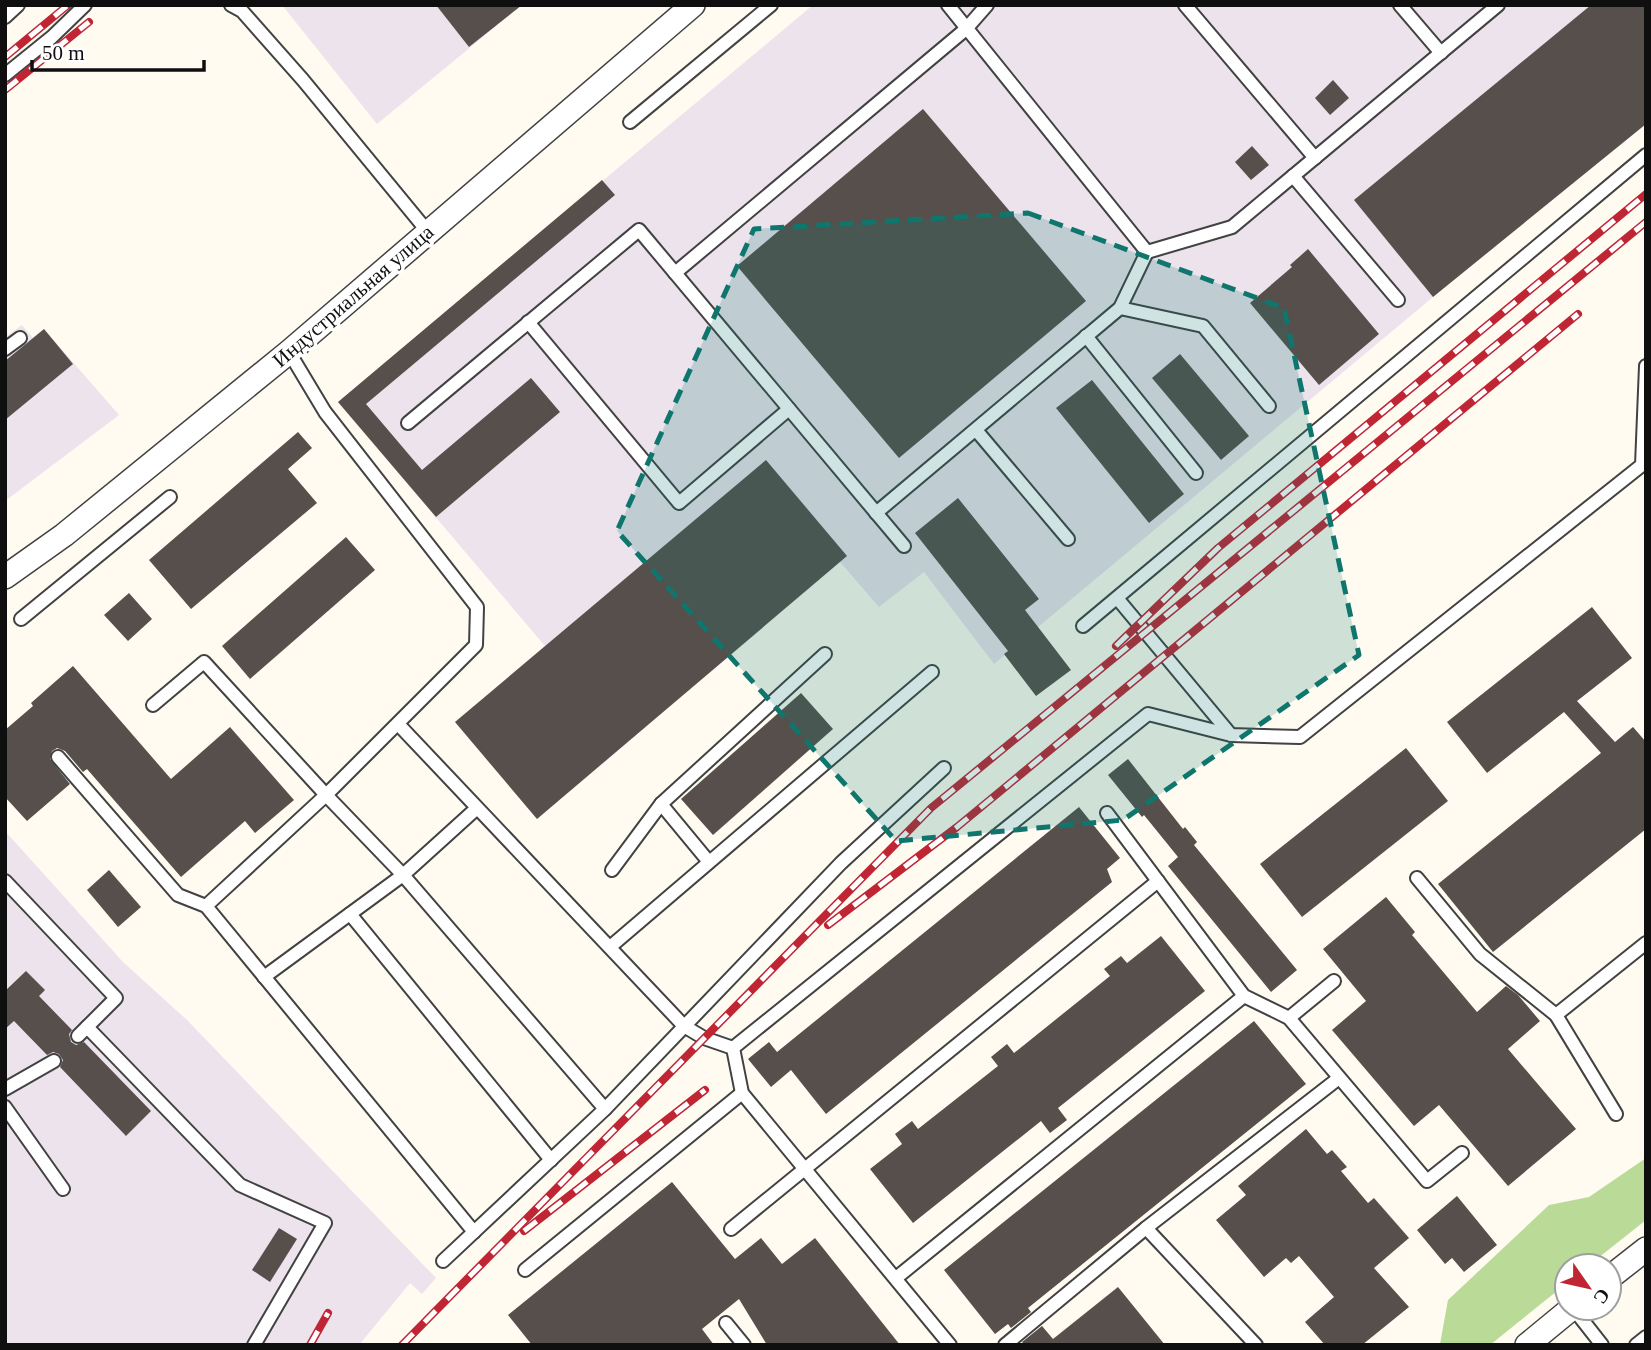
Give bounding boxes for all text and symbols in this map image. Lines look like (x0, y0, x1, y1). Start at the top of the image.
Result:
scale bar (32, 28, 203, 72)
text: 50 m (42, 41, 85, 65)
street label: Индустриальная улица (268, 219, 439, 372)
north arrow (1553, 1252, 1623, 1322)
text: С (1589, 1285, 1614, 1308)

